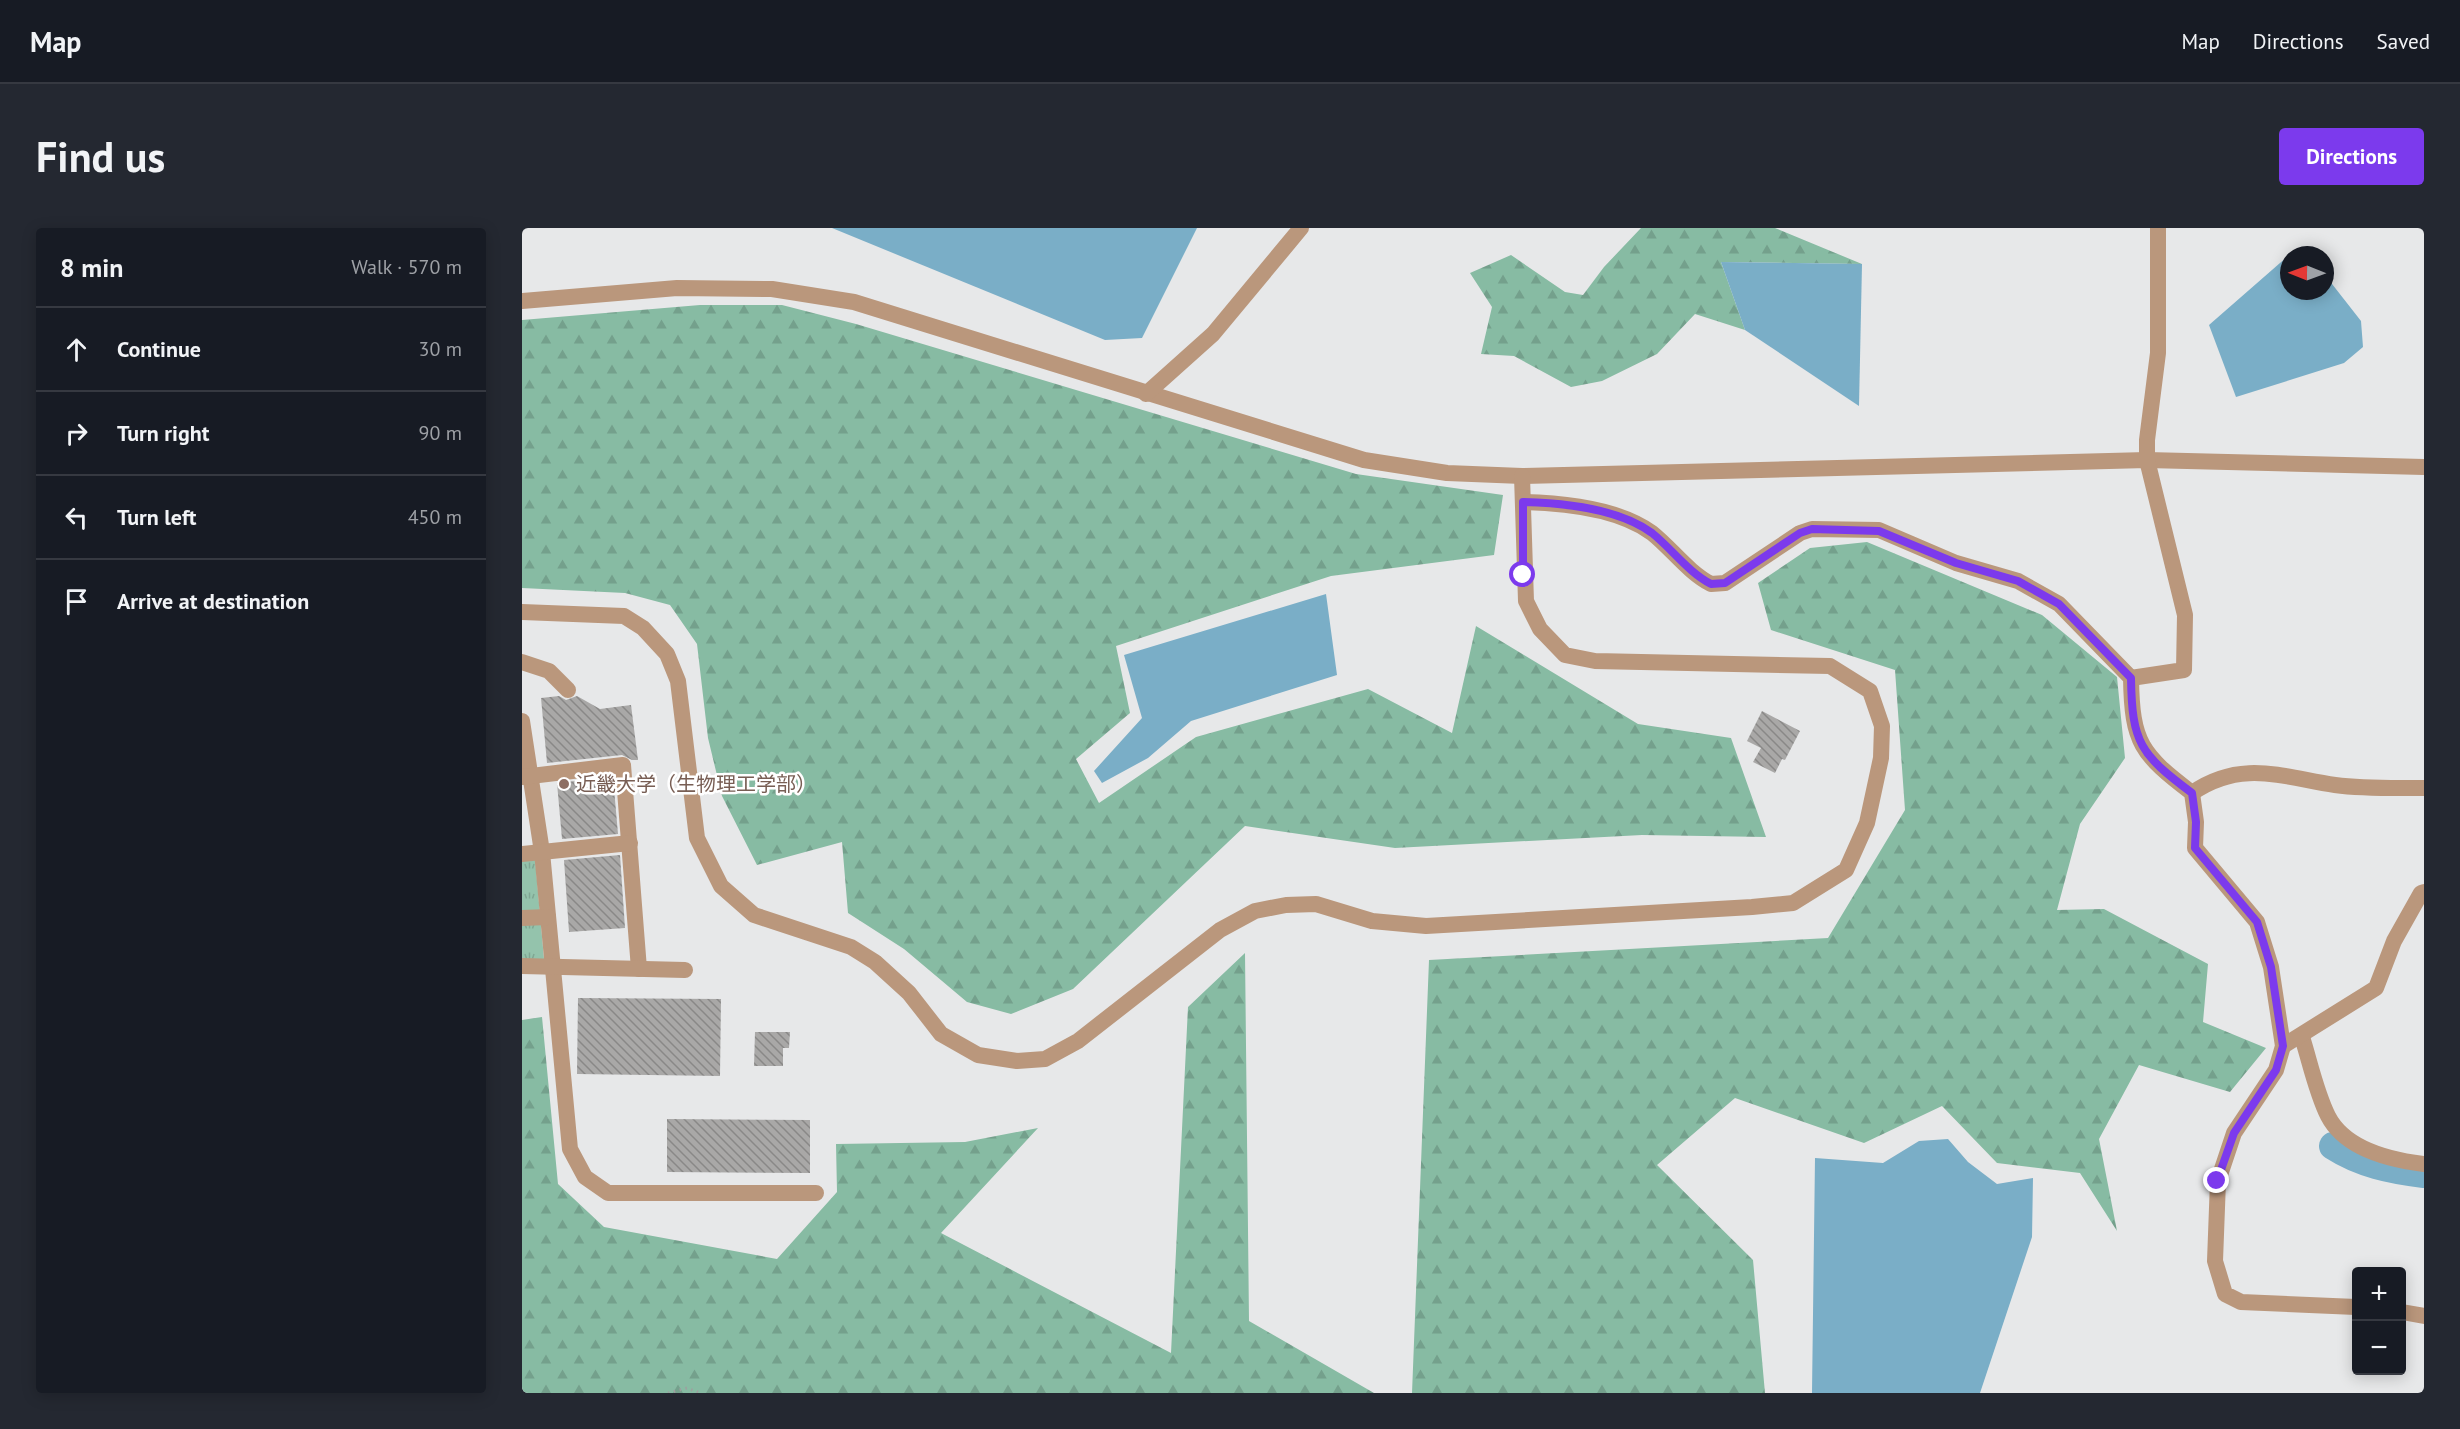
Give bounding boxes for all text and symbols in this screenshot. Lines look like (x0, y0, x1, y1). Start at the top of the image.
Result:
text: Map (30, 23, 81, 60)
text: Map (2181, 28, 2220, 55)
text: Directions (2253, 28, 2344, 55)
text: Saved (2377, 28, 2430, 55)
button: Directions (2279, 128, 2424, 185)
text: Find us (36, 129, 165, 184)
north arrow (2280, 246, 2334, 300)
text: 8 min (60, 251, 123, 284)
text: Walk · 570 m (351, 254, 462, 280)
icon: ahead (60, 333, 93, 366)
text: Continue (117, 335, 201, 363)
text: 30 m (419, 336, 462, 362)
icon: right (60, 417, 93, 450)
text: Turn right (117, 419, 209, 447)
text: 90 m (419, 420, 462, 446)
icon: left (60, 501, 93, 534)
text: Turn left (117, 503, 197, 531)
text: 450 m (408, 504, 462, 530)
route start (1509, 561, 1535, 587)
icon: arrive (60, 585, 93, 618)
text: Arrive at destination (117, 587, 309, 615)
place label: 近畿大学（生物理工学部） (576, 771, 816, 797)
marker: 近畿大学（生物理工学部） (557, 777, 571, 791)
route end (2203, 1167, 2229, 1193)
map controls (2352, 1267, 2406, 1375)
button: + (2352, 1267, 2406, 1321)
button: − (2352, 1321, 2406, 1375)

